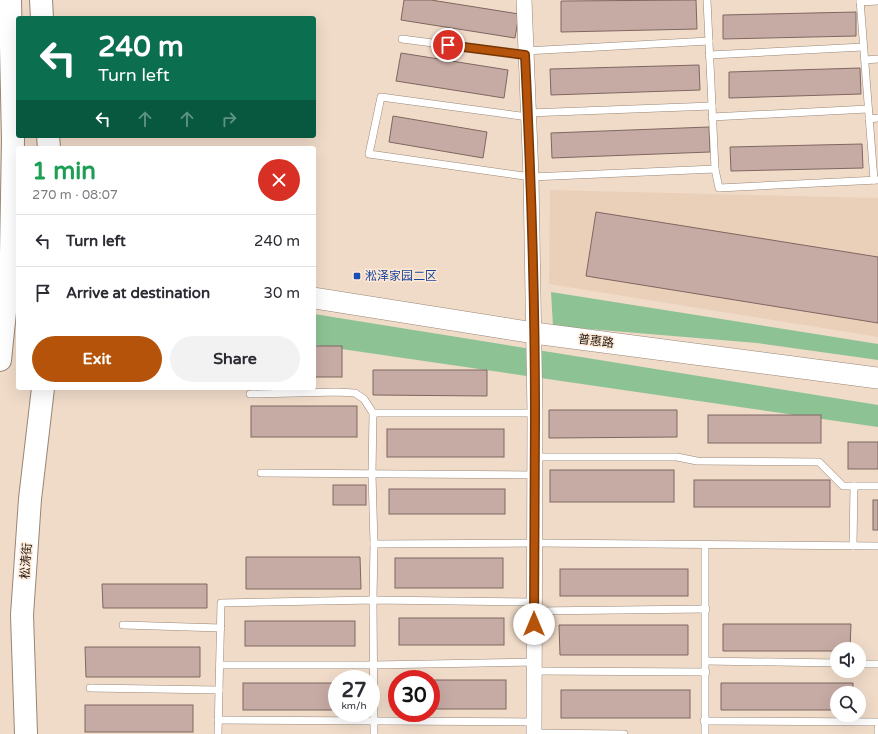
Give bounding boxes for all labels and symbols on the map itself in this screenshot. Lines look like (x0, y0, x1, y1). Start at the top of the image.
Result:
pin (431, 28, 465, 62)
place label: 淞泽家园二区 (365, 269, 437, 283)
marker: 淞泽家园二区 (352, 271, 362, 281)
street label: 普惠路 (577, 332, 615, 350)
street label: 松涛街 (18, 543, 34, 579)
position arrow (513, 603, 555, 645)
speed limit sign: 30 (388, 670, 440, 722)

